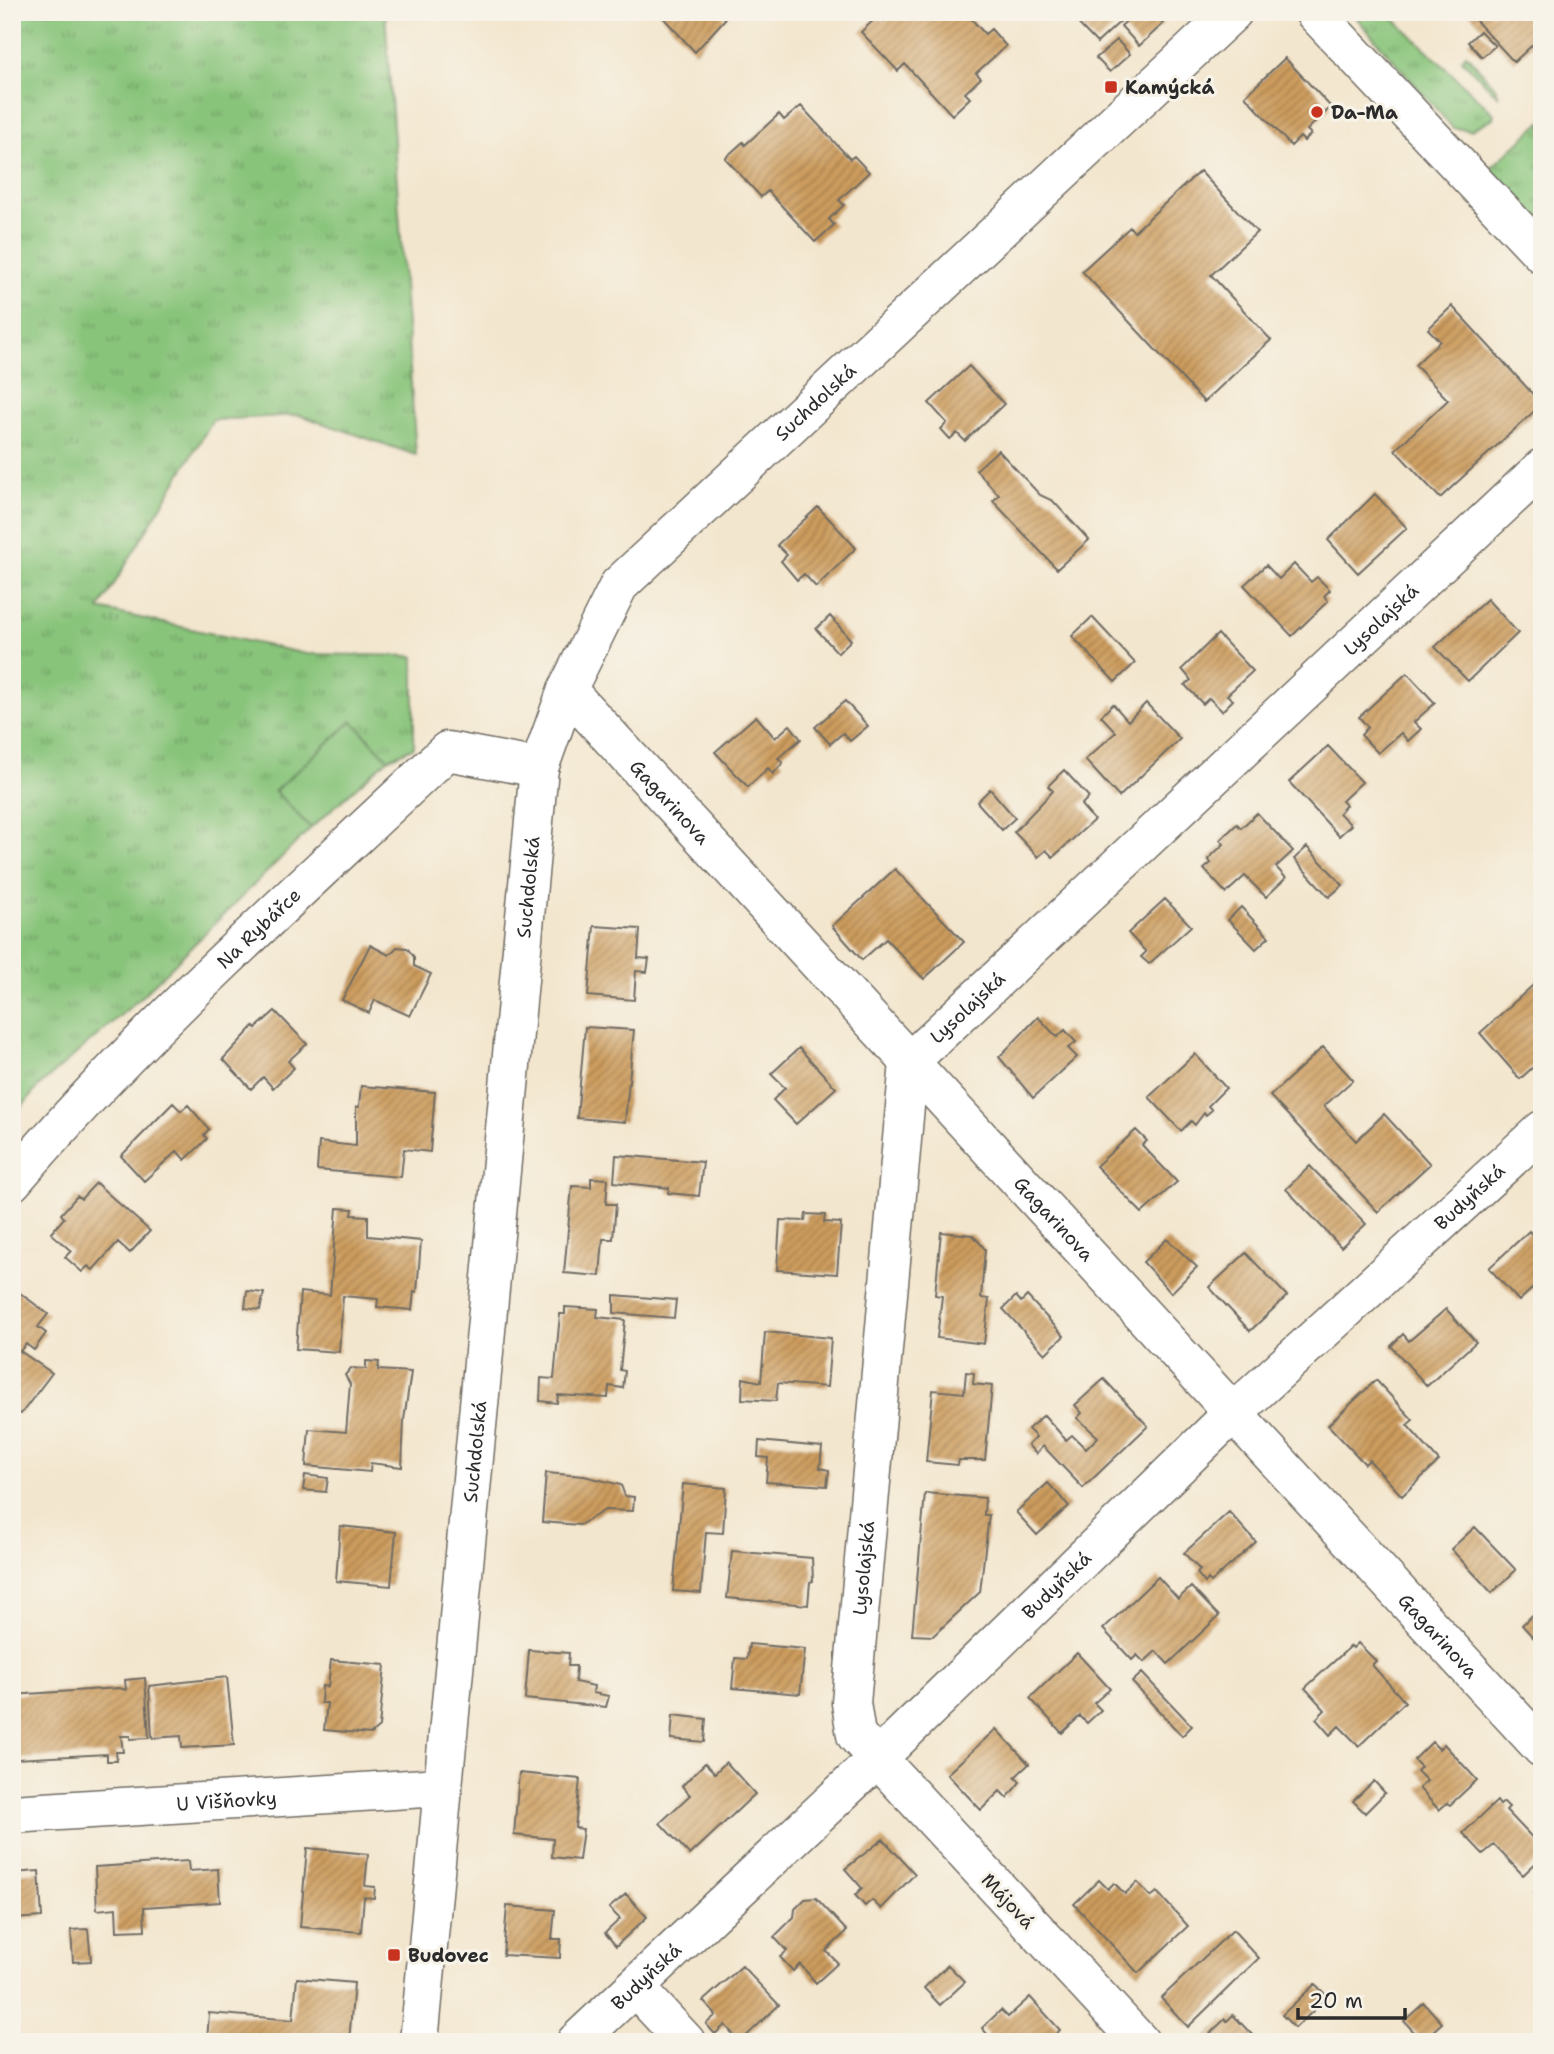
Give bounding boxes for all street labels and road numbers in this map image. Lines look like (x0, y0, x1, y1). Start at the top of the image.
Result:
street label: Suchdolská (769, 358, 861, 446)
street label: Lysolajská (1338, 578, 1424, 661)
street label: Gagarinova (625, 754, 716, 850)
street label: Suchdolská (511, 835, 545, 939)
street label: Na Rybářce (211, 882, 306, 974)
street label: Lysolajská (924, 966, 1010, 1049)
street label: Budyňská (1429, 1158, 1510, 1235)
street label: Gagarinova (1009, 1171, 1100, 1267)
street label: Suchdolská (457, 1399, 492, 1504)
street label: Lysolajská (846, 1520, 880, 1616)
street label: Budyňská (1016, 1545, 1096, 1624)
street label: Gagarinova (1393, 1588, 1484, 1684)
street label: U Višňovky (176, 1785, 278, 1816)
street label: Májová (976, 1868, 1040, 1934)
street label: Budyňská (606, 1937, 687, 2015)

